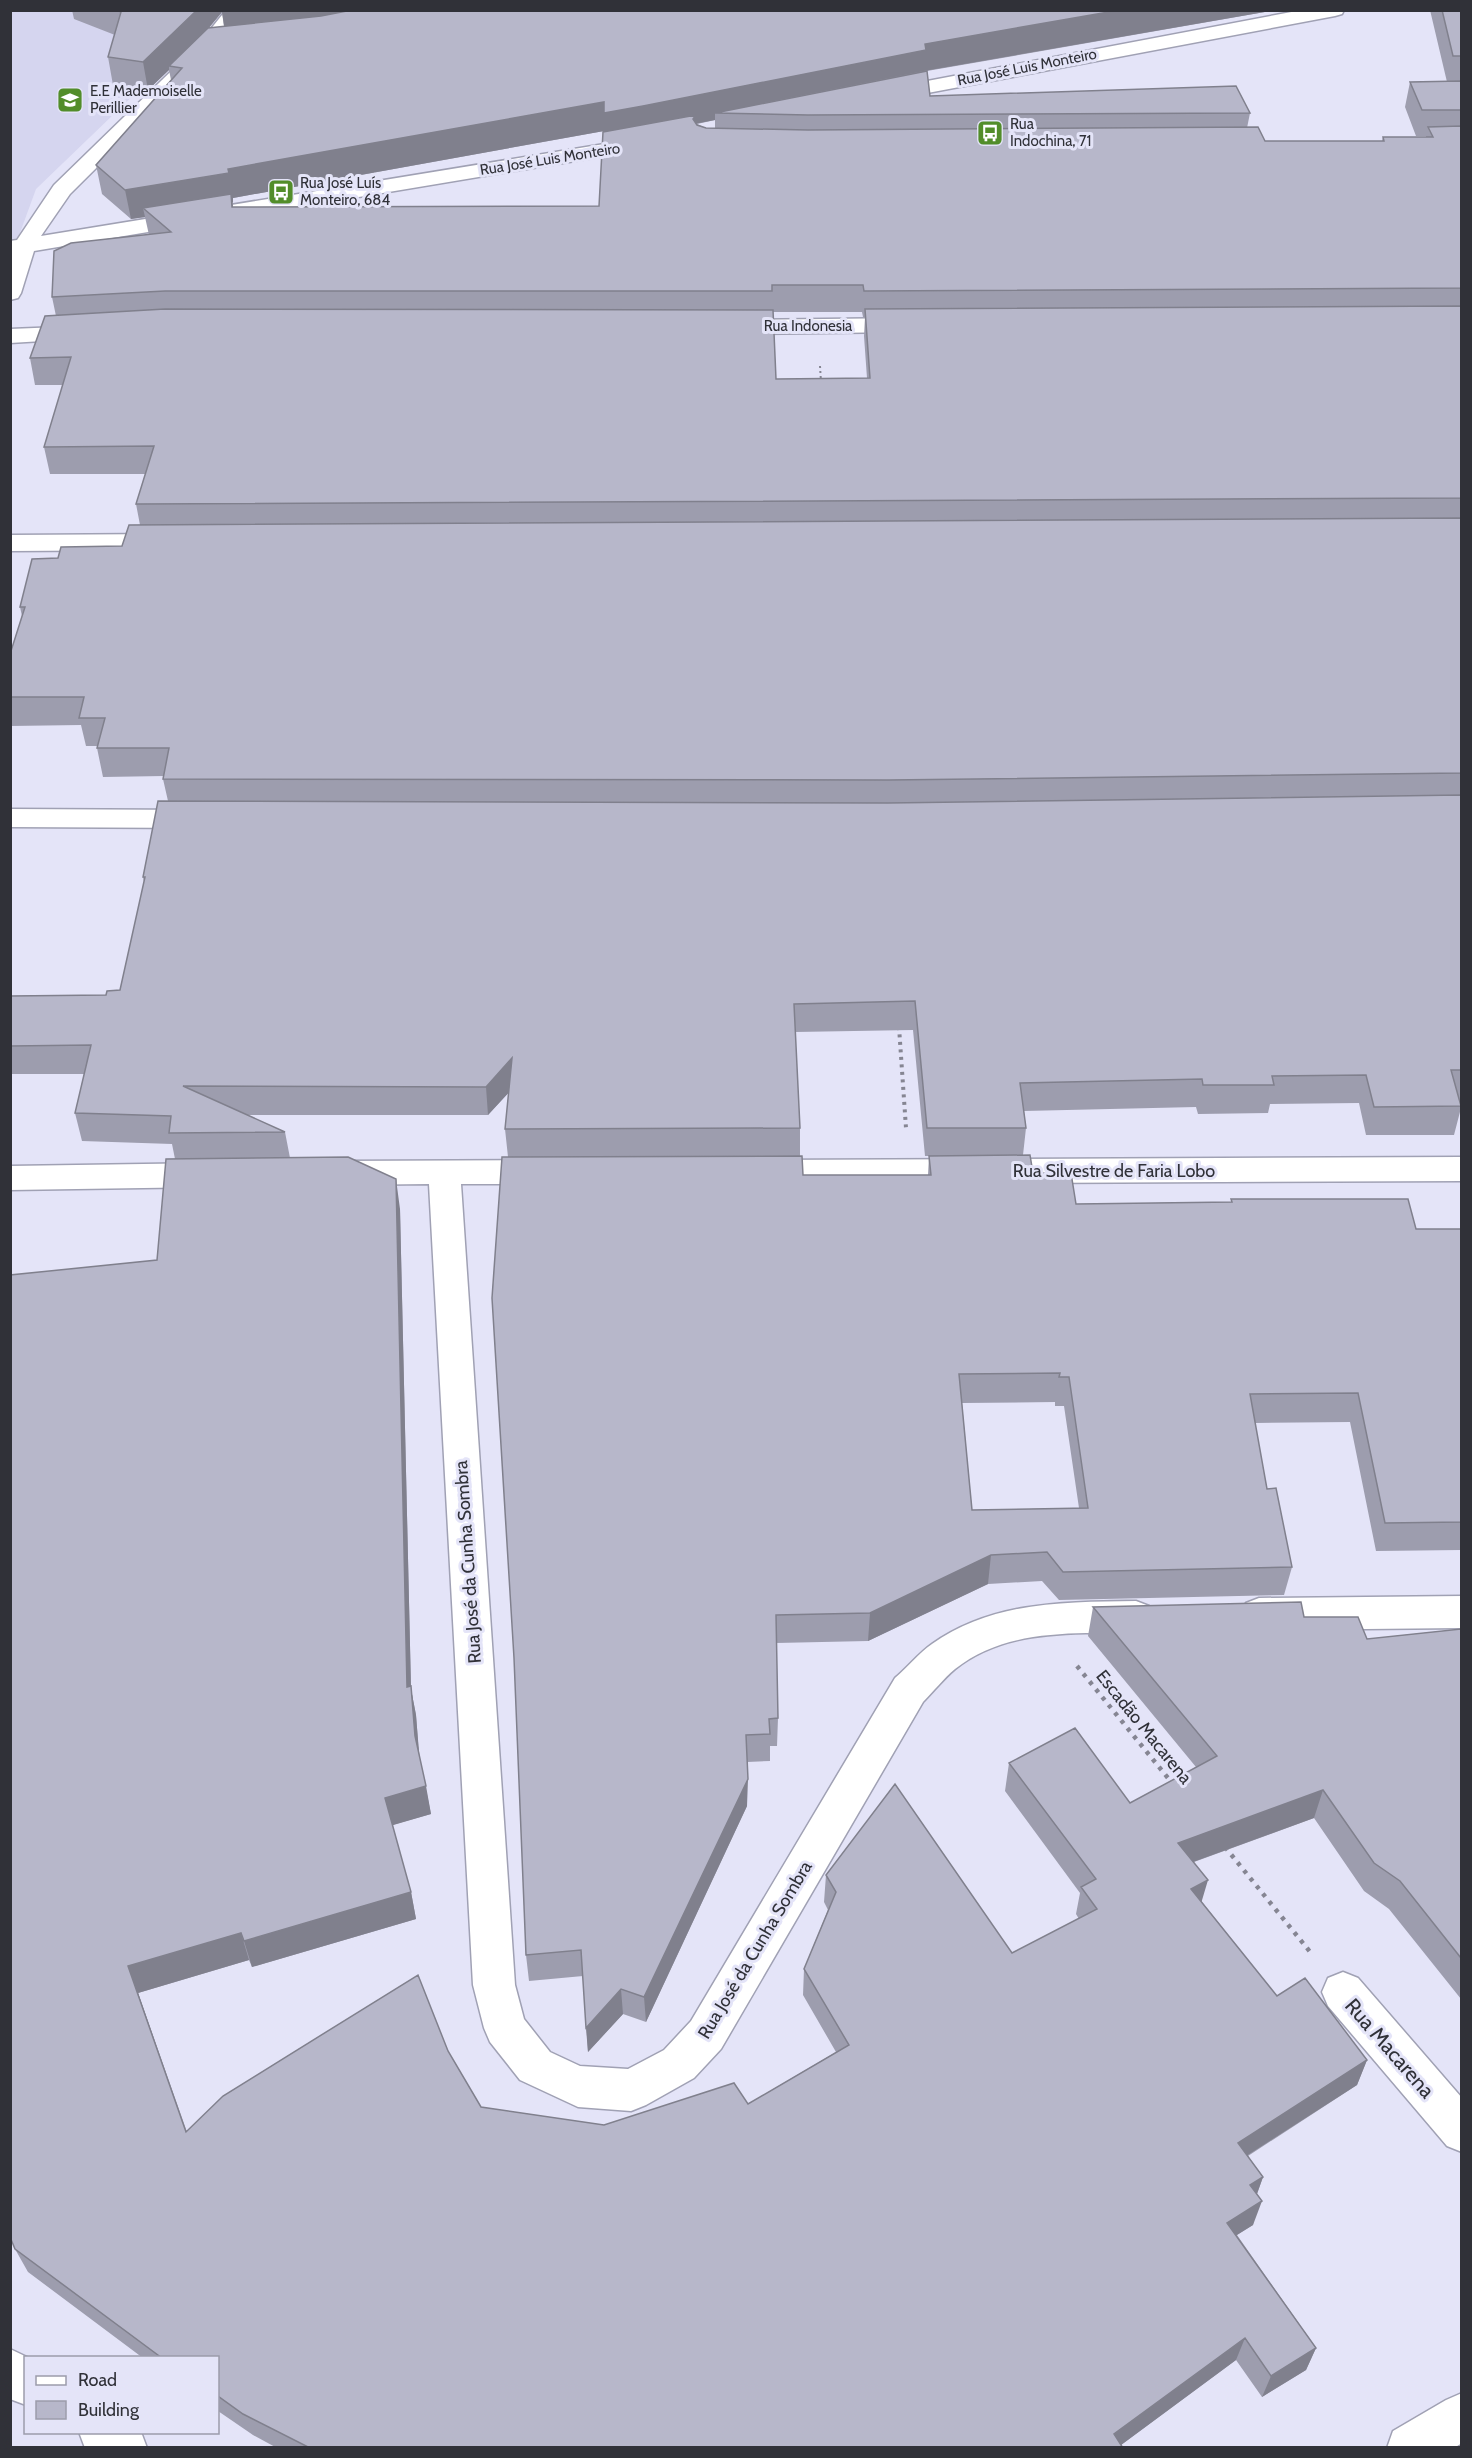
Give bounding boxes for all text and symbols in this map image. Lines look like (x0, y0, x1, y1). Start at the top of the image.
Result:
street label: Rua José Luis Monteiro (956, 45, 1098, 89)
place label: E.E Mademoiselle Perillier (90, 82, 202, 117)
school or university icon: E.E Mademoiselle Perillier (55, 85, 85, 115)
place label: Rua Indochina, 71 (1010, 115, 1091, 150)
bus stop icon: Rua Indochina, 71 (975, 118, 1005, 148)
street label: Rua José Luis Monteiro (479, 139, 621, 179)
place label: Rua José Luís Monteiro, 684 (300, 174, 390, 209)
bus stop icon: Rua José Luís Monteiro, 684 (266, 177, 296, 207)
street label: Rua Indonesia (764, 317, 853, 335)
street label: Rua Silvestre de Faria Lobo (1013, 1160, 1215, 1182)
street label: Rua José da Cunha Sombra (450, 1459, 486, 1664)
street label: Escadão Macarena (1091, 1666, 1197, 1789)
street label: Rua José da Cunha Sombra (693, 1857, 817, 2043)
street label: Rua Macarena (1340, 1993, 1440, 2103)
legend (24, 2356, 219, 2434)
text: Road (78, 2369, 117, 2391)
text: Building (78, 2399, 140, 2421)

